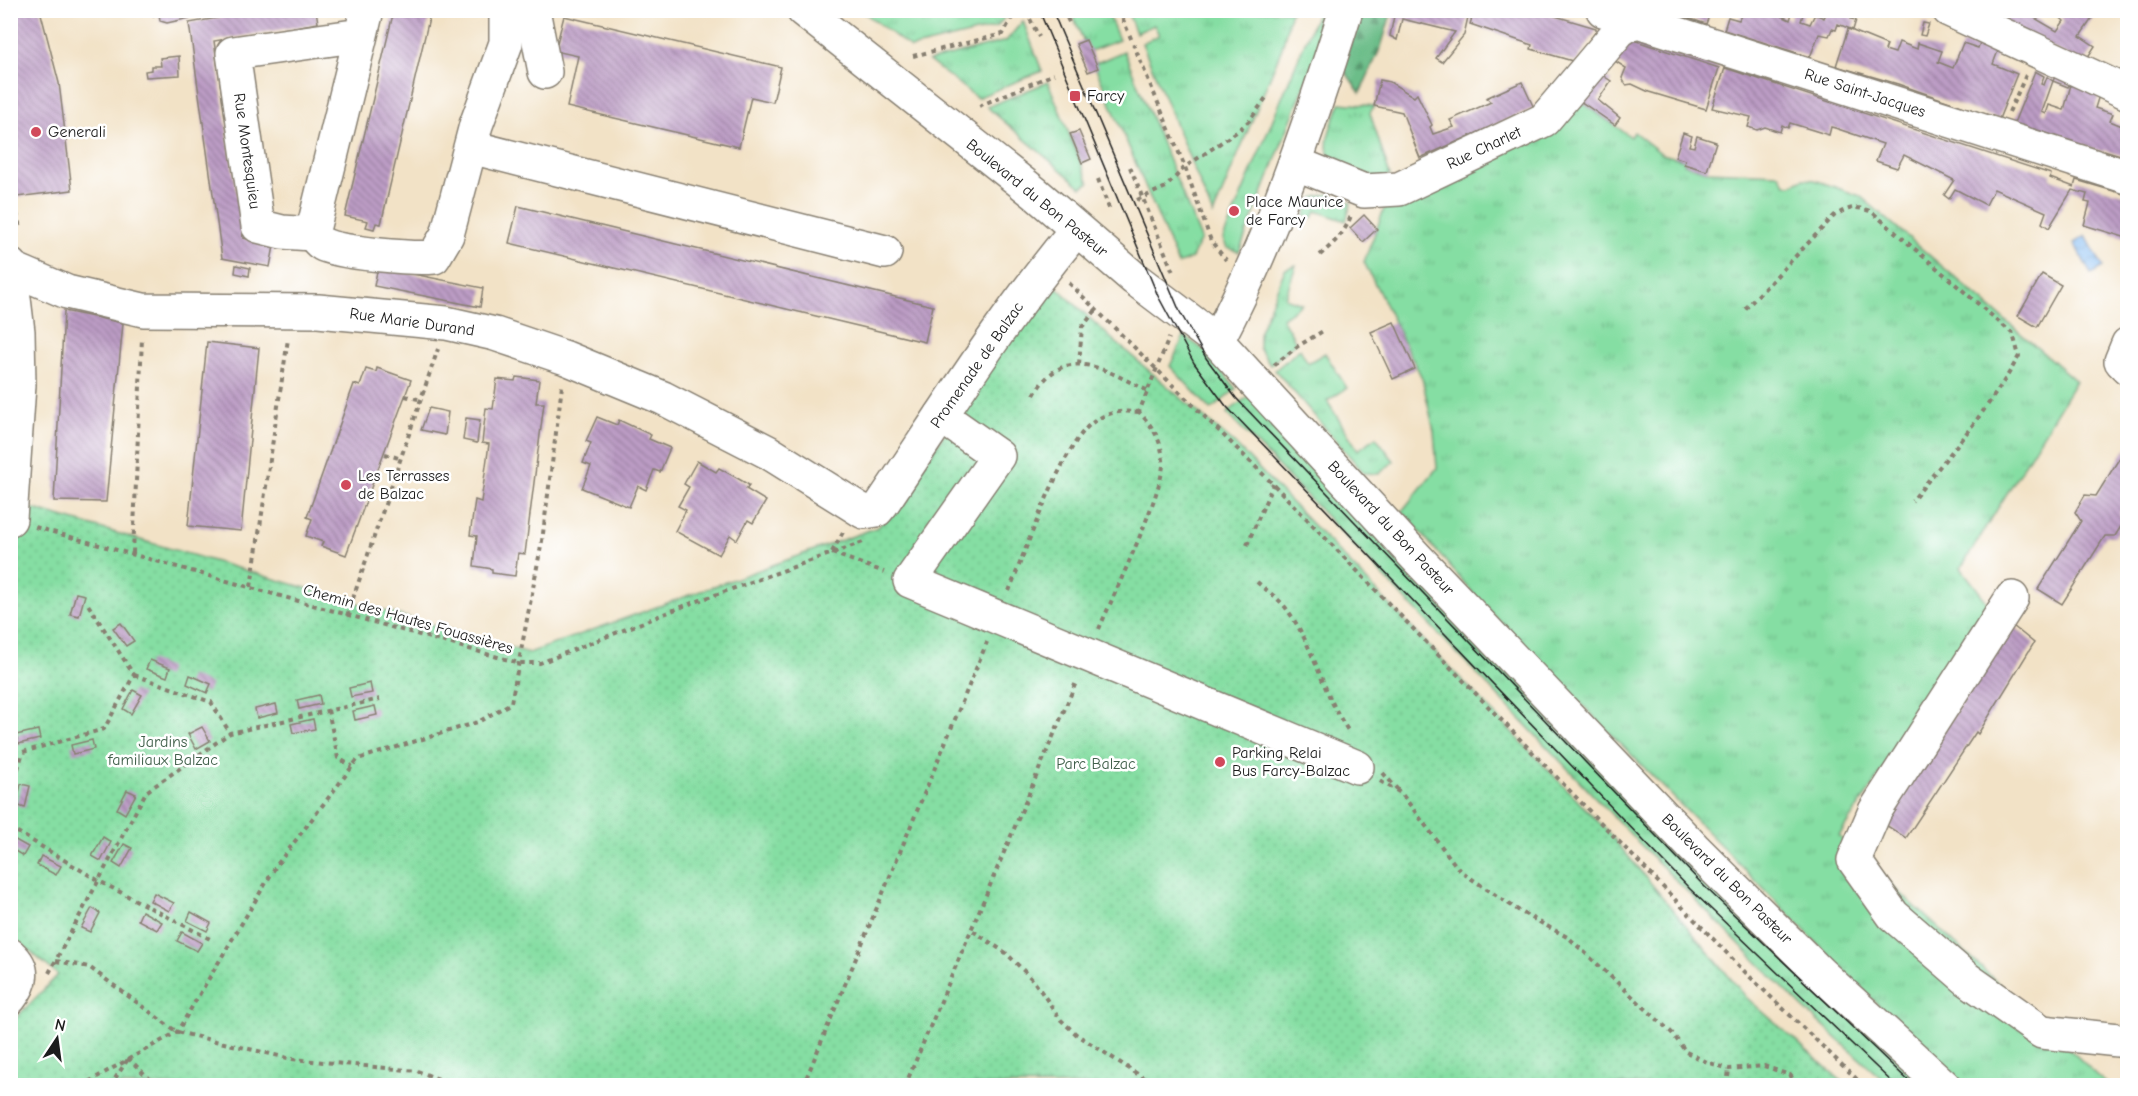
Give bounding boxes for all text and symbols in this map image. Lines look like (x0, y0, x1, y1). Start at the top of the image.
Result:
street label: Rue Saint-Jacques (1802, 65, 1928, 121)
place label: Farcy (1087, 87, 1125, 105)
marker: Farcy (1068, 89, 1082, 103)
street label: Rue Montesquieu (230, 92, 264, 210)
place label: Generali (48, 123, 106, 141)
street label: Rue Charlet (1444, 123, 1525, 173)
marker: Generali (29, 125, 43, 139)
street label: Boulevard du Bon Pasteur (963, 135, 1112, 261)
place label: Place Maurice de Farcy (1246, 193, 1343, 229)
marker: Place Maurice de Farcy (1227, 204, 1241, 218)
street label: Promenade de Balzac (927, 298, 1027, 432)
street label: Rue Marie Durand (348, 304, 476, 340)
street label: Boulevard du Bon Pasteur (1324, 457, 1458, 599)
place label: Les Terrasses de Balzac (358, 467, 450, 503)
marker: Les Terrasses de Balzac (339, 478, 353, 492)
street label: Chemin des Hautes Fouassières (301, 580, 515, 658)
park label: Jardins familiaux Balzac (107, 733, 218, 769)
place label: Parking Relai Bus Farcy-Balzac (1232, 744, 1350, 780)
park label: Parc Balzac (1056, 755, 1136, 773)
marker: Parking Relai Bus Farcy-Balzac (1213, 755, 1227, 769)
street label: Boulevard du Bon Pasteur (1658, 810, 1796, 948)
north arrow (27, 1009, 87, 1069)
text: N (53, 1015, 67, 1035)

